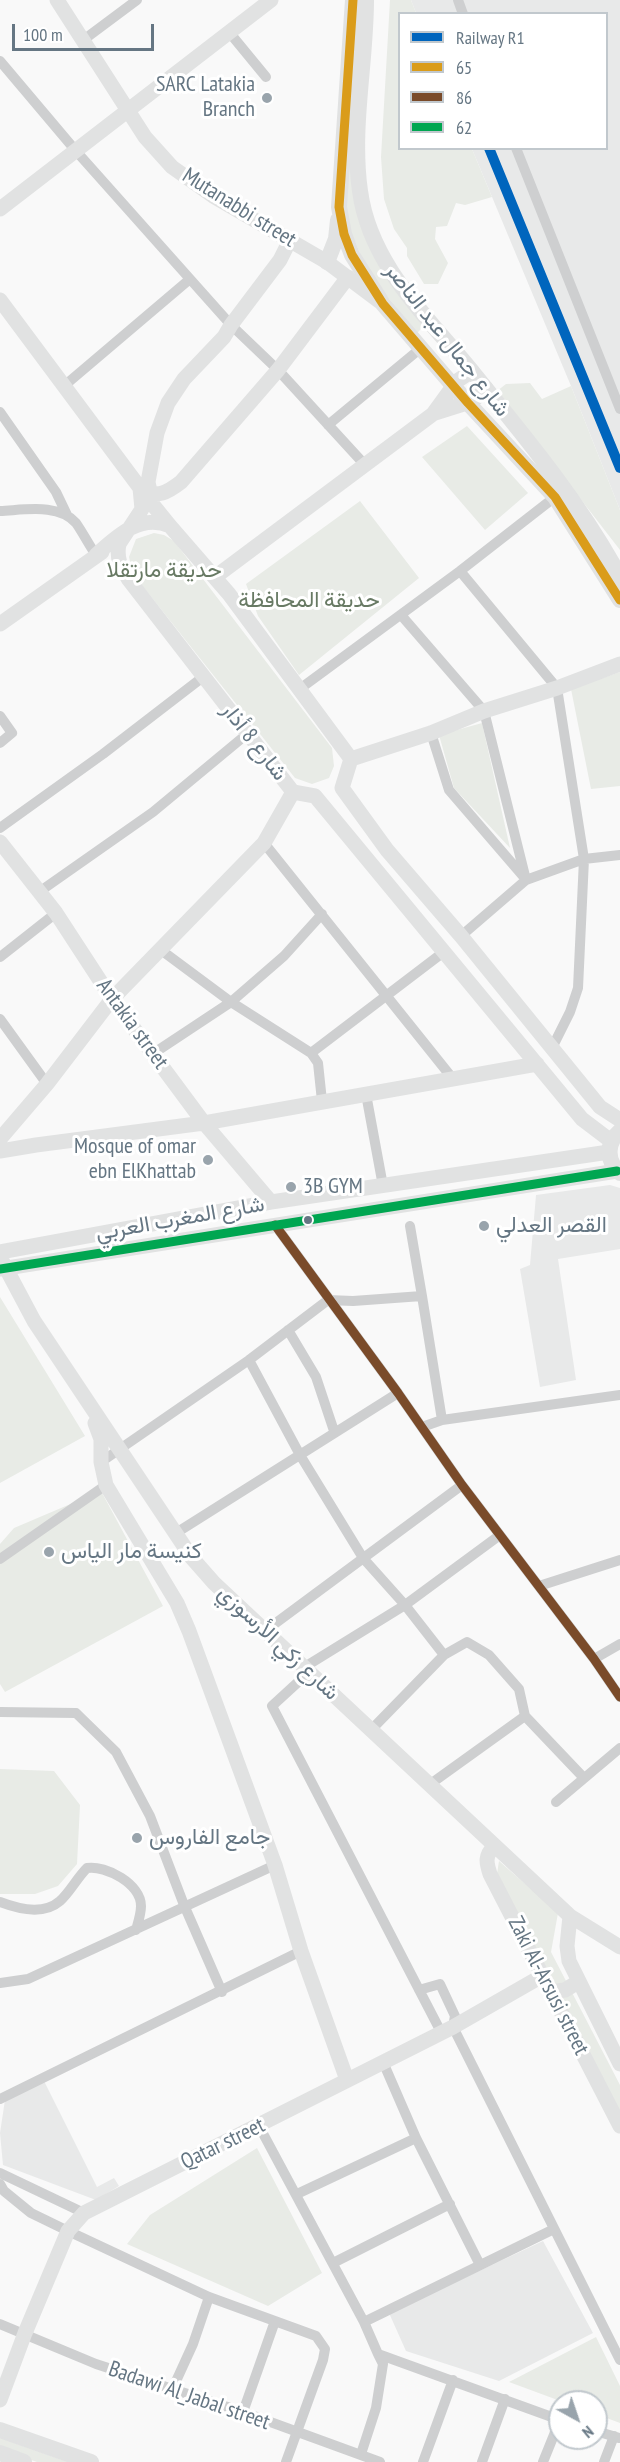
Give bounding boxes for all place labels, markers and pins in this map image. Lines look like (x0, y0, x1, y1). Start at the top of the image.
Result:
place label: SARC Latakia Branch (156, 72, 255, 124)
marker: SARC Latakia Branch (260, 91, 274, 105)
place label: Mosque of omar ebn ElKhattab (74, 1134, 196, 1186)
marker: Mosque of omar ebn ElKhattab (201, 1153, 215, 1167)
place label: 3B GYM (303, 1174, 363, 1200)
marker: 3B GYM (284, 1180, 298, 1194)
place label: القصر العدلي (496, 1213, 607, 1239)
unlabelled marker (302, 1214, 314, 1226)
marker: القصر العدلي (477, 1219, 491, 1233)
place label: كنيسة مار الياس (61, 1539, 202, 1565)
marker: كنيسة مار الياس (42, 1545, 56, 1559)
place label: جامع الفاروس (149, 1825, 270, 1851)
marker: جامع الفاروس (130, 1831, 144, 1845)

